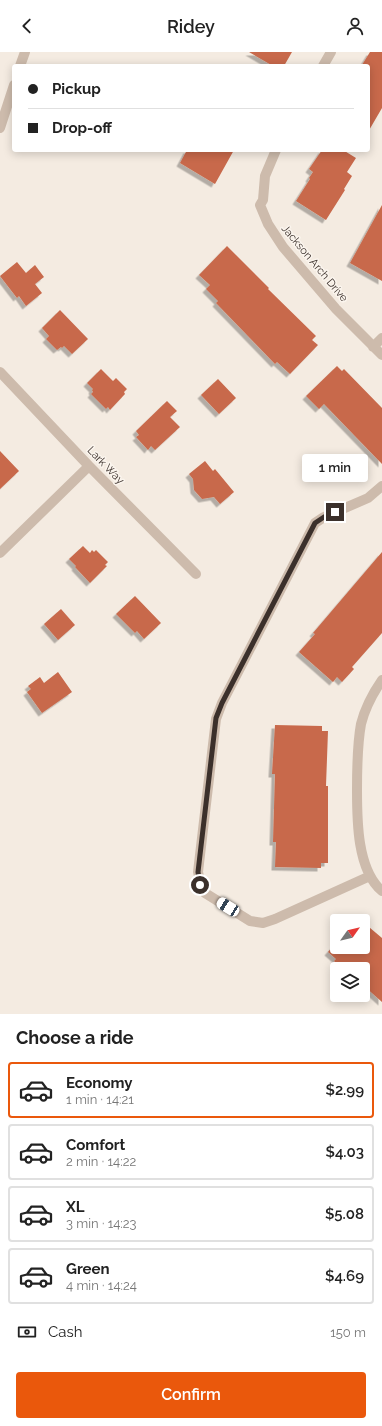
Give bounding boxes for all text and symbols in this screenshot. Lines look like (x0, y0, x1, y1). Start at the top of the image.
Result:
icon: back (16, 15, 38, 37)
icon: person (344, 15, 366, 37)
text: Ridey (167, 16, 215, 37)
text: Pickup (52, 80, 101, 98)
text: Drop-off (52, 119, 112, 137)
street label: Jackson Arch Drive (279, 222, 351, 305)
street label: Lark Way (85, 444, 127, 487)
callout: 1 min (302, 454, 368, 482)
text: 1 min (319, 460, 351, 475)
route end (326, 503, 344, 521)
route start (191, 876, 209, 894)
car (215, 896, 241, 918)
north arrow (330, 914, 370, 954)
map controls (330, 914, 370, 1002)
button: layers (330, 962, 370, 1002)
text: Choose a ride (16, 1027, 134, 1048)
icon: car (18, 1072, 54, 1108)
text: Economy (66, 1074, 133, 1092)
text: $2.99 (325, 1081, 364, 1099)
text: 1 min · 14:21 (66, 1092, 134, 1107)
icon: car (18, 1134, 54, 1170)
text: Comfort (66, 1136, 125, 1154)
text: $4.03 (325, 1143, 364, 1161)
text: 2 min · 14:22 (66, 1154, 136, 1169)
icon: car (18, 1196, 54, 1232)
text: XL (66, 1198, 84, 1216)
text: $5.08 (325, 1205, 364, 1223)
text: 3 min · 14:23 (66, 1216, 137, 1231)
icon: car (18, 1258, 54, 1294)
text: Green (66, 1260, 110, 1278)
text: $4.69 (325, 1267, 364, 1285)
text: 4 min · 14:24 (66, 1278, 137, 1293)
icon: cash (16, 1321, 38, 1343)
text: Cash (48, 1323, 82, 1341)
text: 150 m (330, 1325, 366, 1340)
button: Confirm (16, 1372, 366, 1418)

